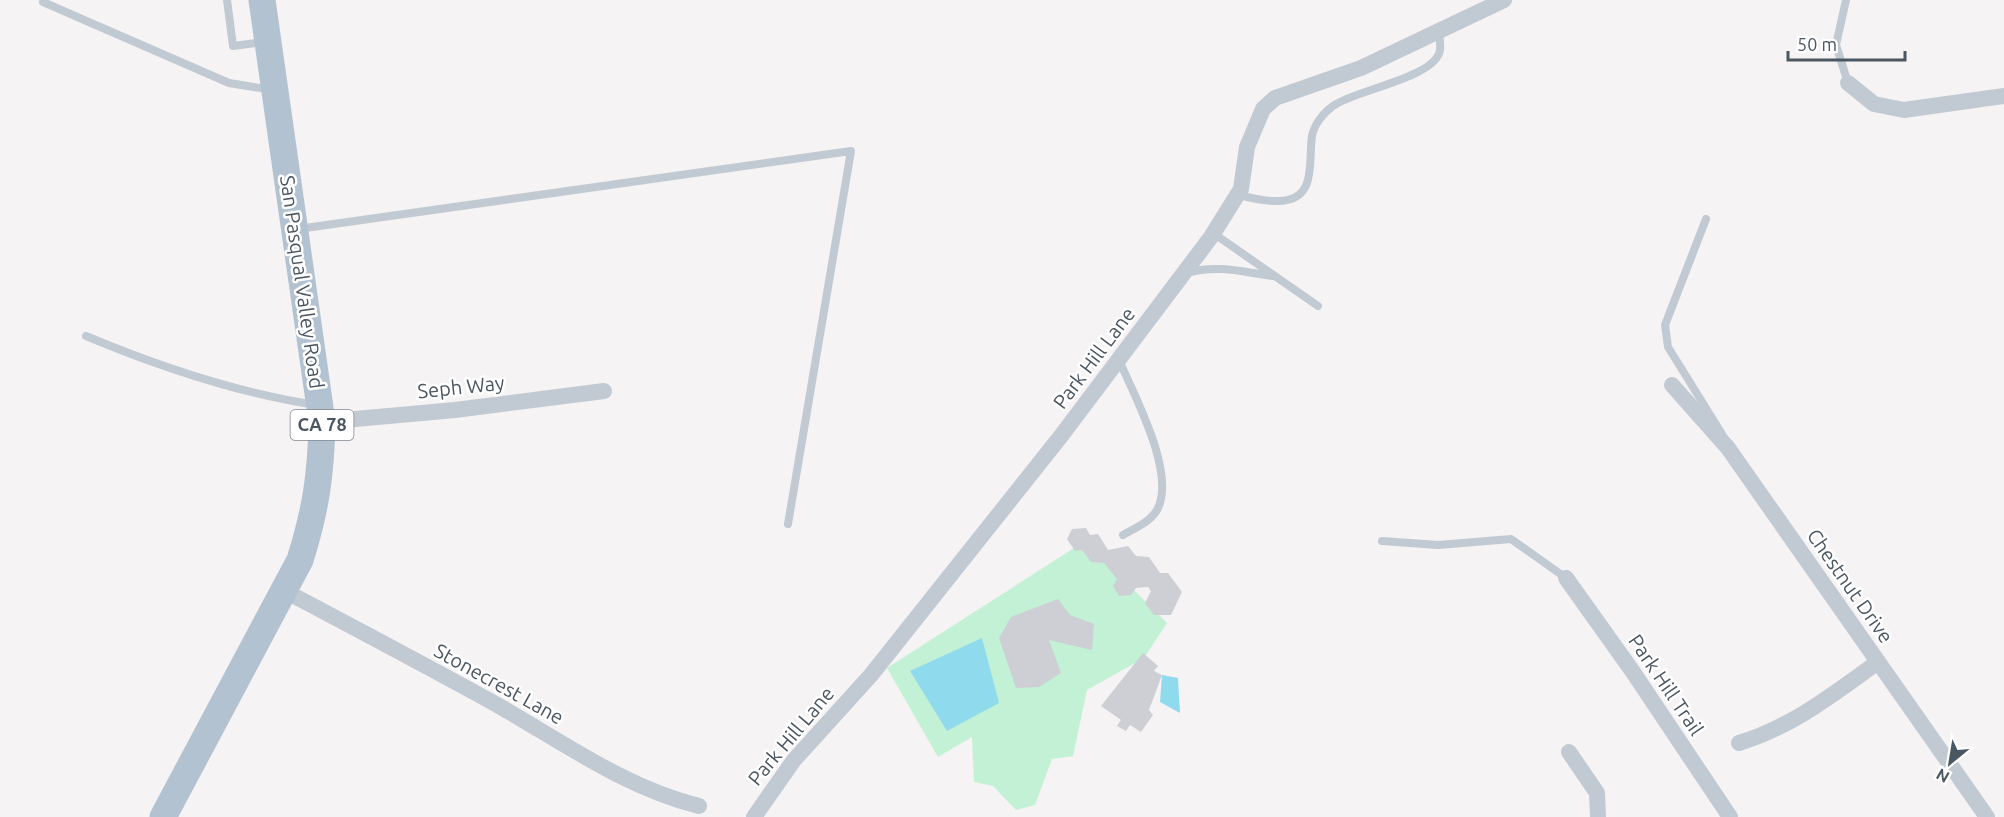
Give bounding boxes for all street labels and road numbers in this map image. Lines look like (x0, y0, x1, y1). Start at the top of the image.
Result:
street label: San Pasqual Valley Road (276, 174, 329, 390)
street label: Park Hill Lane (1048, 302, 1139, 413)
street label: Seph Way (416, 370, 506, 402)
road number: CA 78 (290, 410, 354, 440)
street label: Chestnut Drive (1803, 524, 1898, 647)
street label: Park Hill Trail (1624, 630, 1709, 739)
street label: Stonecrest Lane (431, 638, 568, 729)
street label: Park Hill Lane (743, 682, 838, 789)

